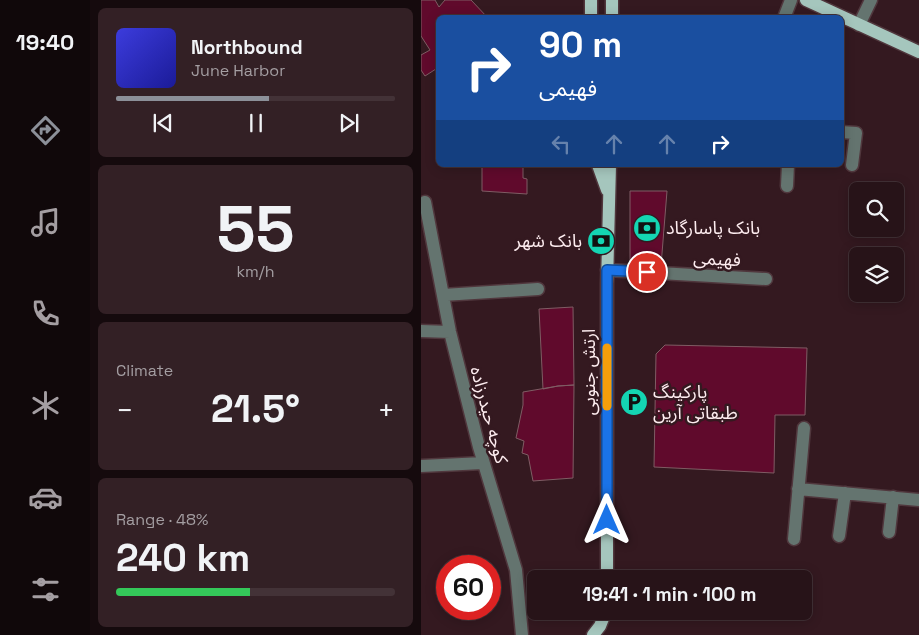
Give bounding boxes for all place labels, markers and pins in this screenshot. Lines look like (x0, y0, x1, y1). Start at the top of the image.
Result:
bank icon: بانک پاسارگاد (632, 213, 662, 243)
place label: بانک پاسارگاد (666, 216, 760, 239)
bank icon: بانک شهر (586, 226, 616, 256)
place label: بانک شهر (514, 229, 582, 252)
pin (626, 251, 668, 293)
place label: پارکینگ طبقاتی آرین (653, 380, 738, 424)
parking icon: پارکینگ طبقاتی آرین (619, 387, 649, 417)

